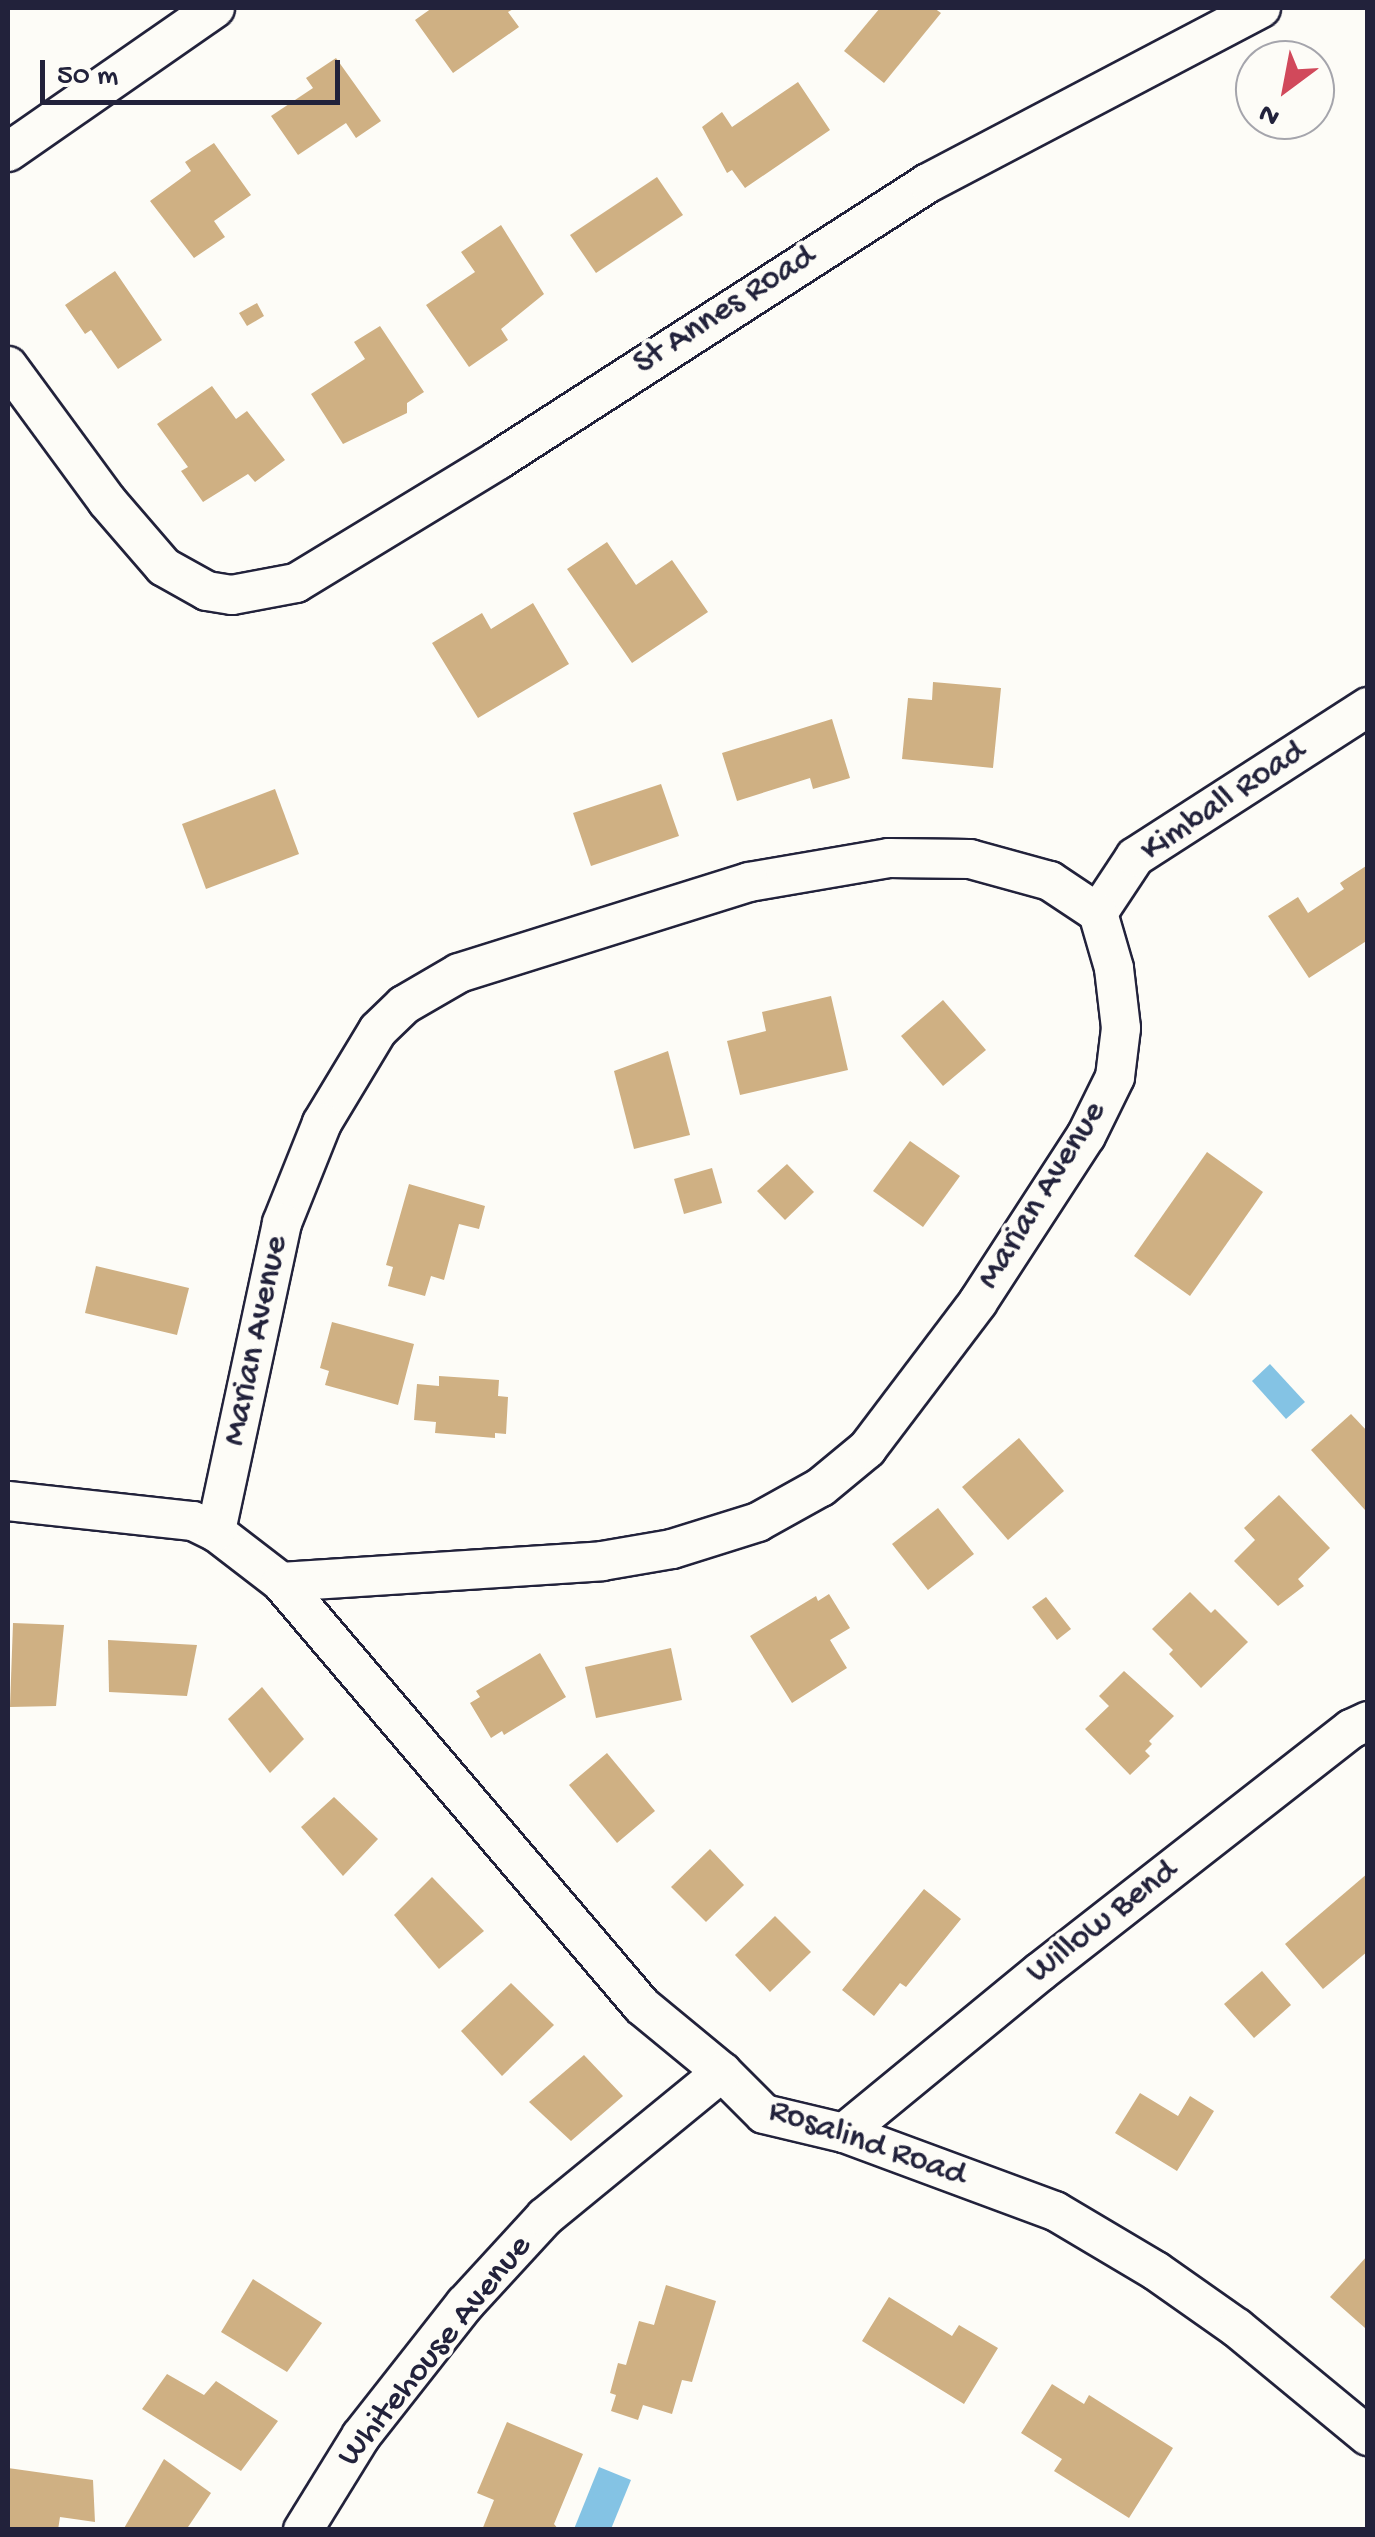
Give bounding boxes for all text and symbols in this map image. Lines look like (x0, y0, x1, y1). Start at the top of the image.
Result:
scale bar (45, 40, 345, 102)
north arrow (1235, 40, 1335, 140)
text: 50 m (57, 60, 118, 95)
text: N (1253, 95, 1286, 133)
street label: St Annes Road (626, 237, 824, 385)
street label: Kimball Road (1134, 732, 1314, 872)
street label: Marian Avenue (969, 1094, 1117, 1298)
street label: Marian Avenue (214, 1232, 300, 1450)
street label: Willow Bend (1019, 1851, 1187, 1995)
street label: Rosalind Road (763, 2091, 971, 2197)
street label: Whitehouse Avenue (330, 2228, 542, 2476)

